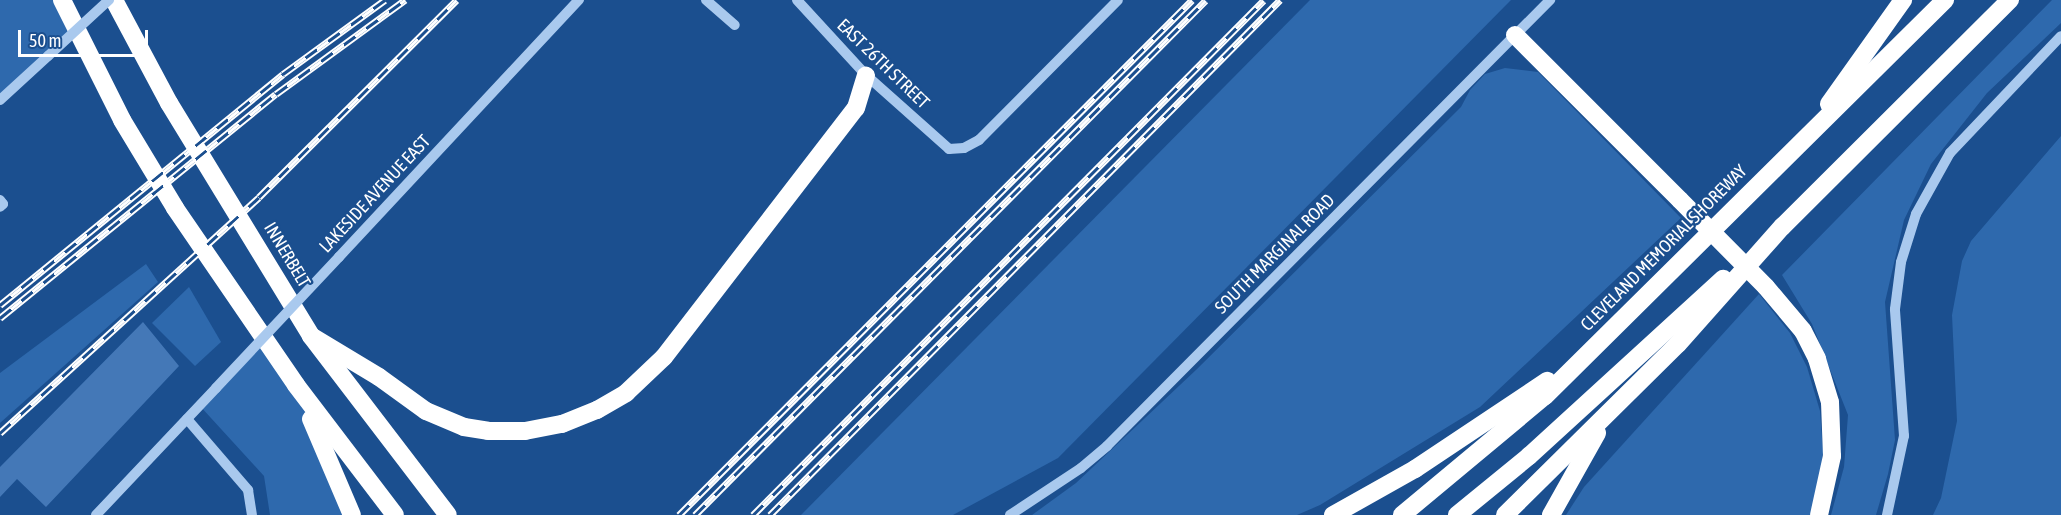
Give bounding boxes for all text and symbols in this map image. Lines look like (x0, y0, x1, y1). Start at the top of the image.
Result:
street label: EAST 26TH STREET (832, 15, 934, 113)
scale bar (21, 18, 152, 56)
text: 50 m (29, 30, 61, 51)
street label: LAKESIDE AVENUE EAST (315, 131, 435, 257)
street label: CLEVELAND MEMORIAL SHOREWAY (1576, 160, 1752, 336)
street label: SOUTH MARGINAL ROAD (1211, 190, 1339, 318)
street label: INNERBELT (259, 219, 315, 291)

